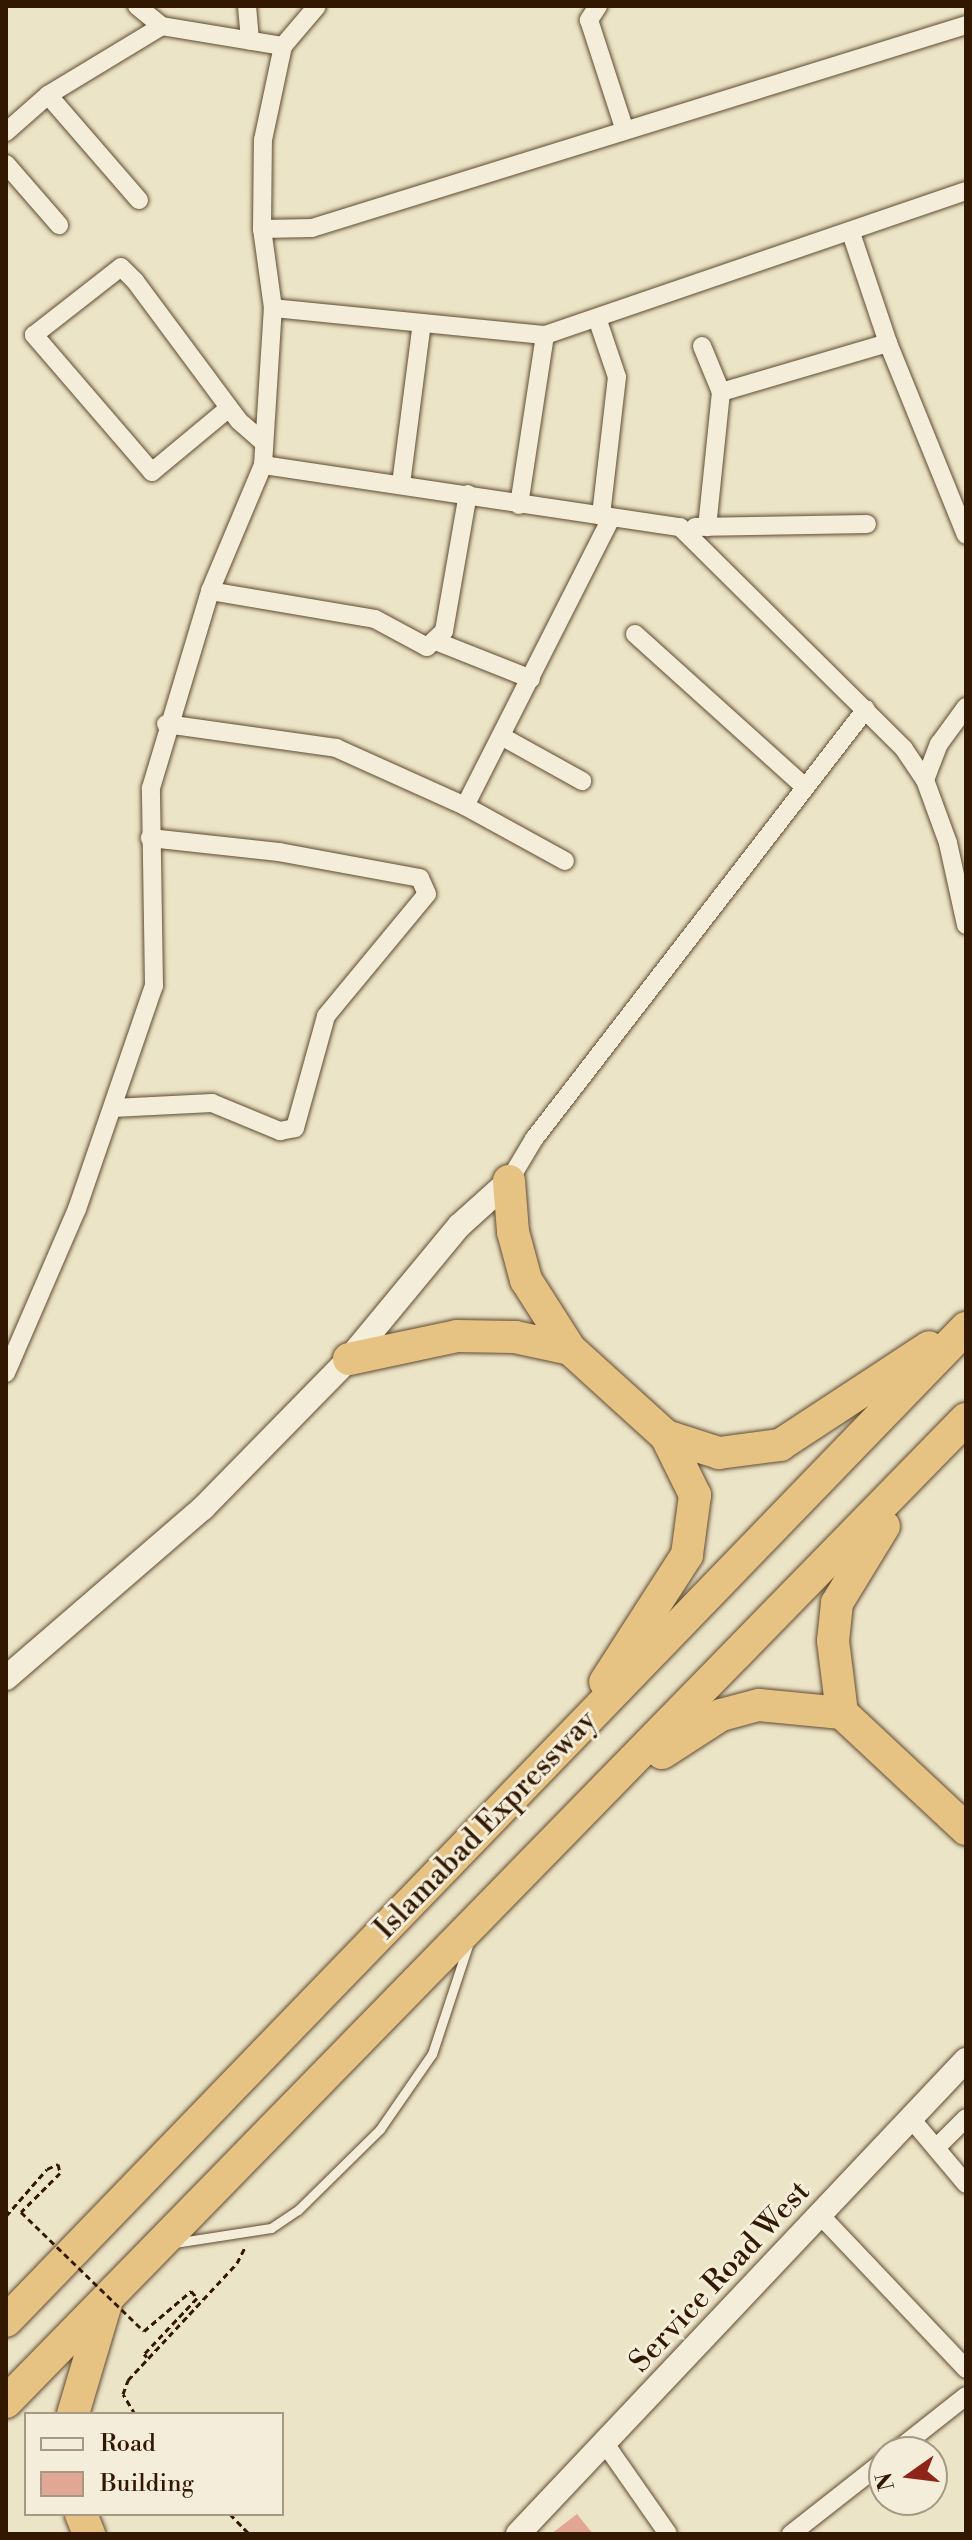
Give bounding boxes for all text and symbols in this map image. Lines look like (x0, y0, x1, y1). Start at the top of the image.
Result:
street label: Islamabad Expressway (368, 1703, 604, 1947)
street label: Service Road West (622, 2174, 818, 2380)
legend (24, 2412, 284, 2516)
text: Road (100, 2429, 156, 2459)
north arrow (868, 2436, 948, 2516)
text: Building (100, 2469, 194, 2499)
text: N (871, 2470, 901, 2493)

